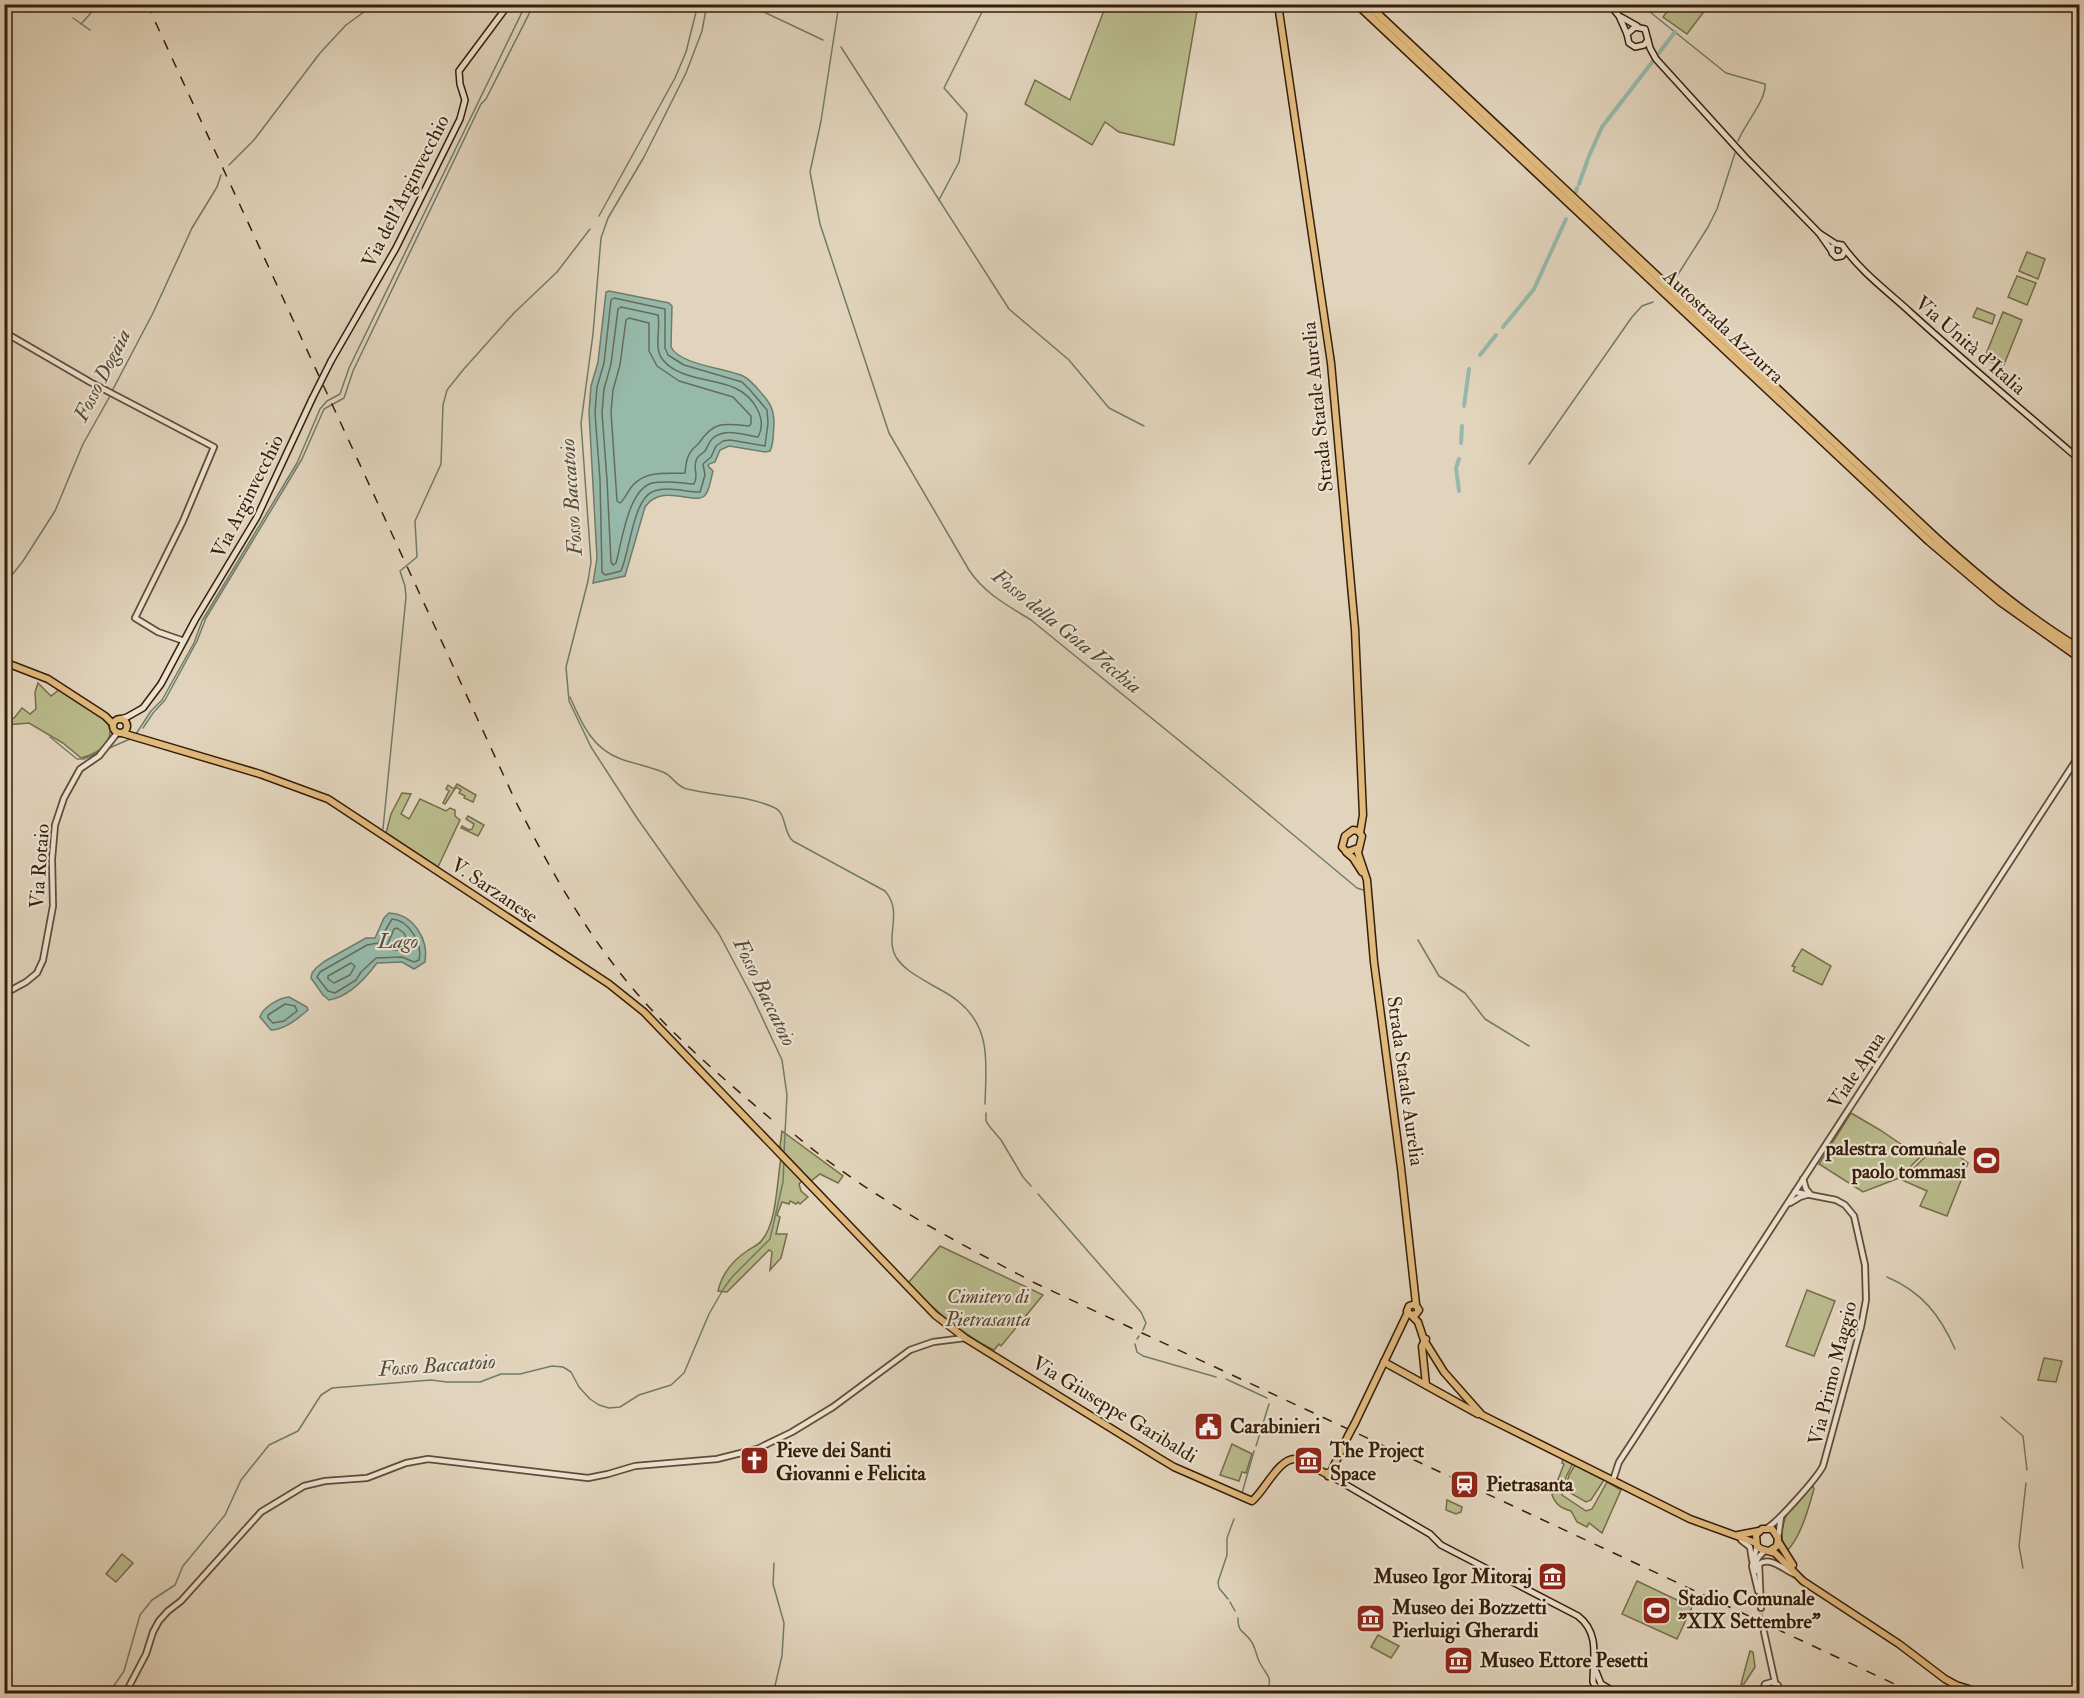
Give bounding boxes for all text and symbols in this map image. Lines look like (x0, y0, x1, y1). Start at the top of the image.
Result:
street label: Via dell'Arginvecchio (356, 111, 455, 272)
street label: Autostrada Azzurra (1657, 263, 1790, 389)
street label: Via Unità d'Italia (1910, 290, 2032, 401)
street label: Strada Statale Aurelia (1296, 320, 1339, 493)
water label: Fosso Dogaia (67, 324, 137, 427)
street label: Via Arginvecchio (206, 430, 289, 562)
water label: Fosso Baccatoio (554, 438, 589, 557)
water label: Fosso della Gota Vecchia (986, 562, 1147, 700)
street label: Via Rotaio (24, 823, 55, 909)
street label: V. Sarzanese (447, 852, 543, 929)
water label: Lago (377, 928, 418, 955)
water label: Fosso Baccatoio (726, 933, 802, 1051)
street label: Strada Statale Aurelia (1381, 995, 1430, 1168)
street label: Viale Apua (1822, 1027, 1892, 1114)
place label: palestra comunale paolo tommasi (1825, 1136, 1967, 1185)
sports icon: palestra comunale paolo tommasi (1971, 1144, 2003, 1176)
park label: Cimitero di Pietrasanta (944, 1284, 1031, 1332)
street label: Via Primo Maggio (1803, 1299, 1862, 1448)
water label: Fosso Baccatoio (377, 1348, 496, 1383)
street label: Via Giuseppe Garibaldi (1027, 1350, 1202, 1469)
public building icon: Carabinieri (1193, 1410, 1225, 1442)
place label: Carabinieri (1230, 1414, 1321, 1439)
place label: Pieve dei Santi Giovanni e Felicita (776, 1438, 926, 1486)
place label: The Project Space (1329, 1438, 1425, 1487)
church icon: Pieve dei Santi Giovanni e Felicita (739, 1445, 771, 1477)
museum icon: The Project Space (1293, 1445, 1325, 1477)
station icon: Pietrasanta (1449, 1468, 1481, 1500)
place label: Pietrasanta (1486, 1472, 1574, 1497)
museum icon: Museo Igor Mitoraj (1537, 1560, 1569, 1592)
place label: Museo Igor Mitoraj (1372, 1564, 1532, 1590)
place label: Stadio Comunale "XIX Settembre" (1678, 1586, 1821, 1634)
sports icon: Stadio Comunale "XIX Settembre" (1641, 1594, 1673, 1626)
place label: Museo dei Bozzetti Pierluigi Gherardi (1391, 1595, 1548, 1644)
museum icon: Museo dei Bozzetti Pierluigi Gherardi (1355, 1603, 1387, 1635)
museum icon: Museo Ettore Pesetti (1443, 1644, 1475, 1676)
place label: Museo Ettore Pesetti (1479, 1648, 1649, 1673)

